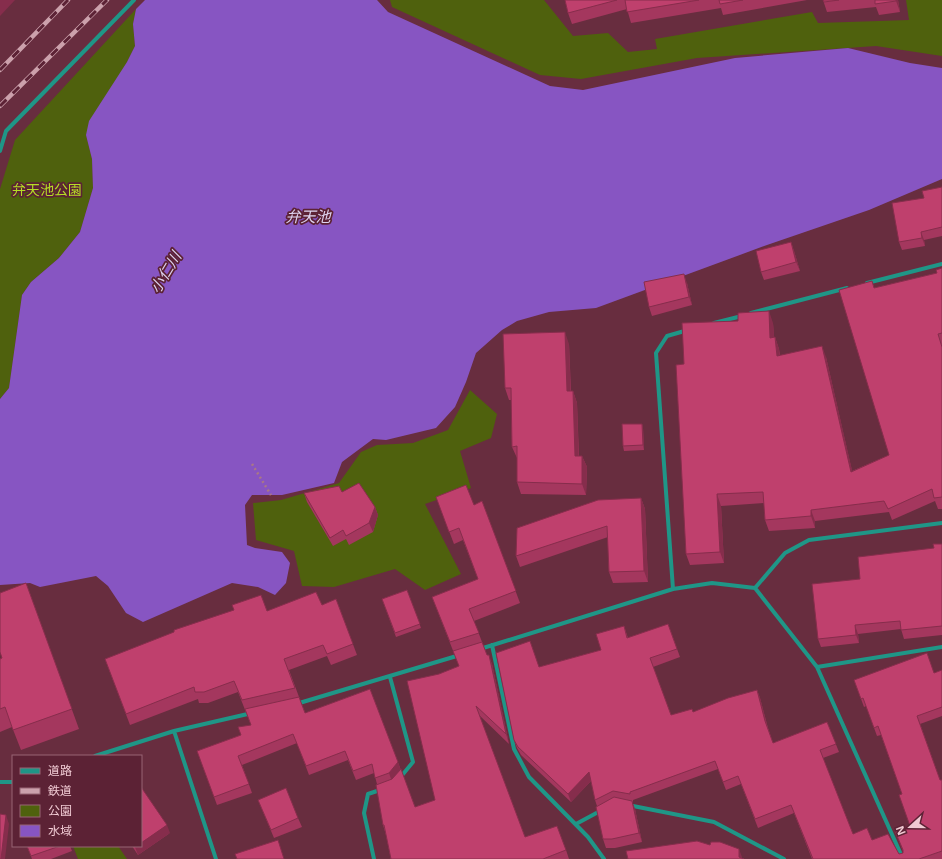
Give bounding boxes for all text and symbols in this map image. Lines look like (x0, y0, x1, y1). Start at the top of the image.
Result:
park label: 弁天池公園 (12, 180, 82, 199)
water label: 弁天池 (285, 206, 332, 226)
water label: 小仁川 (145, 246, 186, 296)
legend (12, 755, 142, 847)
text: 道路 (48, 762, 72, 779)
text: 鉄道 (48, 782, 72, 799)
text: 公園 (48, 802, 72, 819)
north arrow (890, 807, 930, 847)
text: 水域 (48, 822, 72, 839)
text: N (892, 824, 909, 838)

